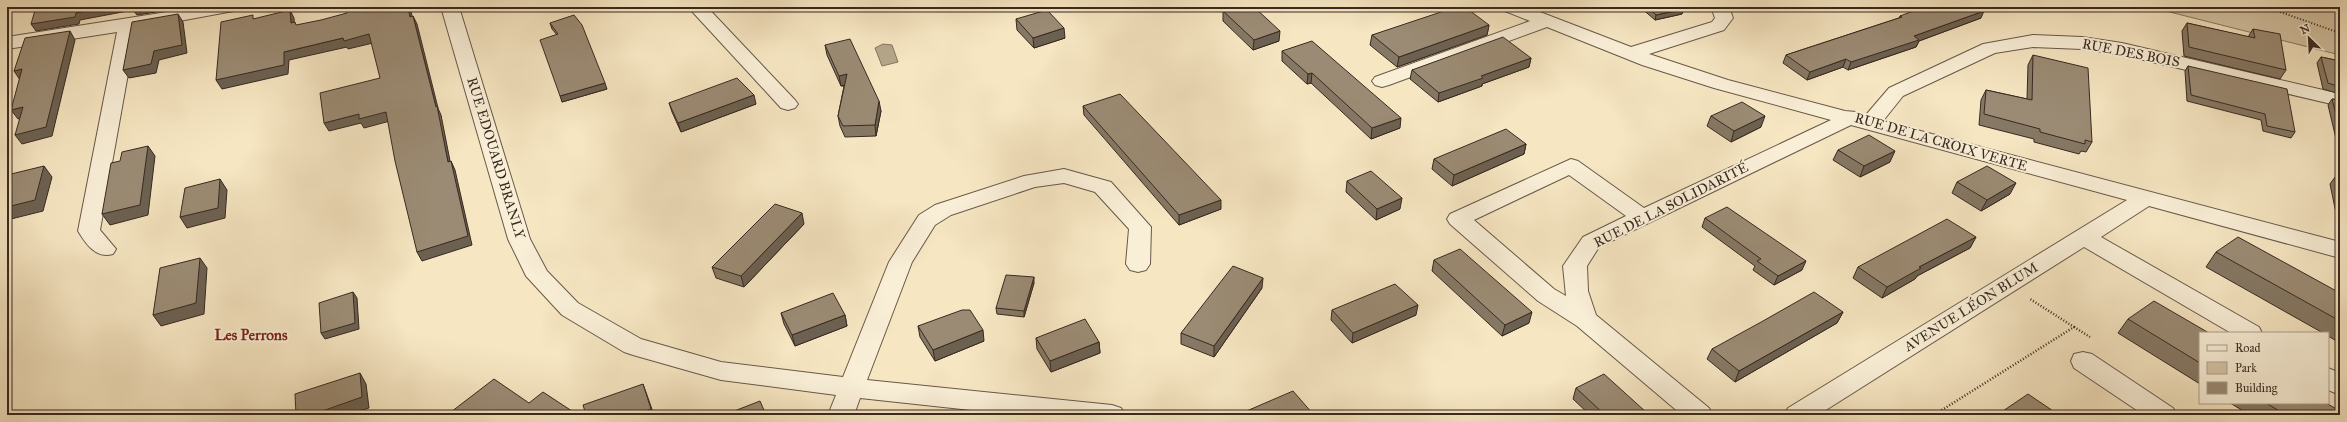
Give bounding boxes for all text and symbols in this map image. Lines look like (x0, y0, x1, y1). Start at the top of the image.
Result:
north arrow (2289, 18, 2329, 58)
text: N (2298, 21, 2313, 37)
street label: RUE DES BOIS (2081, 35, 2181, 71)
street label: RUE EDOUARD BRANLY (463, 75, 529, 242)
street label: RUE DE LA CROIX VERTE (1853, 109, 2029, 175)
street label: RUE DE LA SOLIDARITÉ (1590, 157, 1751, 251)
street label: AVENUE LÉON BLUM (1899, 257, 2041, 356)
district label: Les Perrons (215, 326, 288, 344)
legend (2199, 332, 2329, 404)
text: Road (2235, 341, 2261, 355)
text: Park (2235, 361, 2257, 375)
text: Building (2235, 381, 2278, 396)

